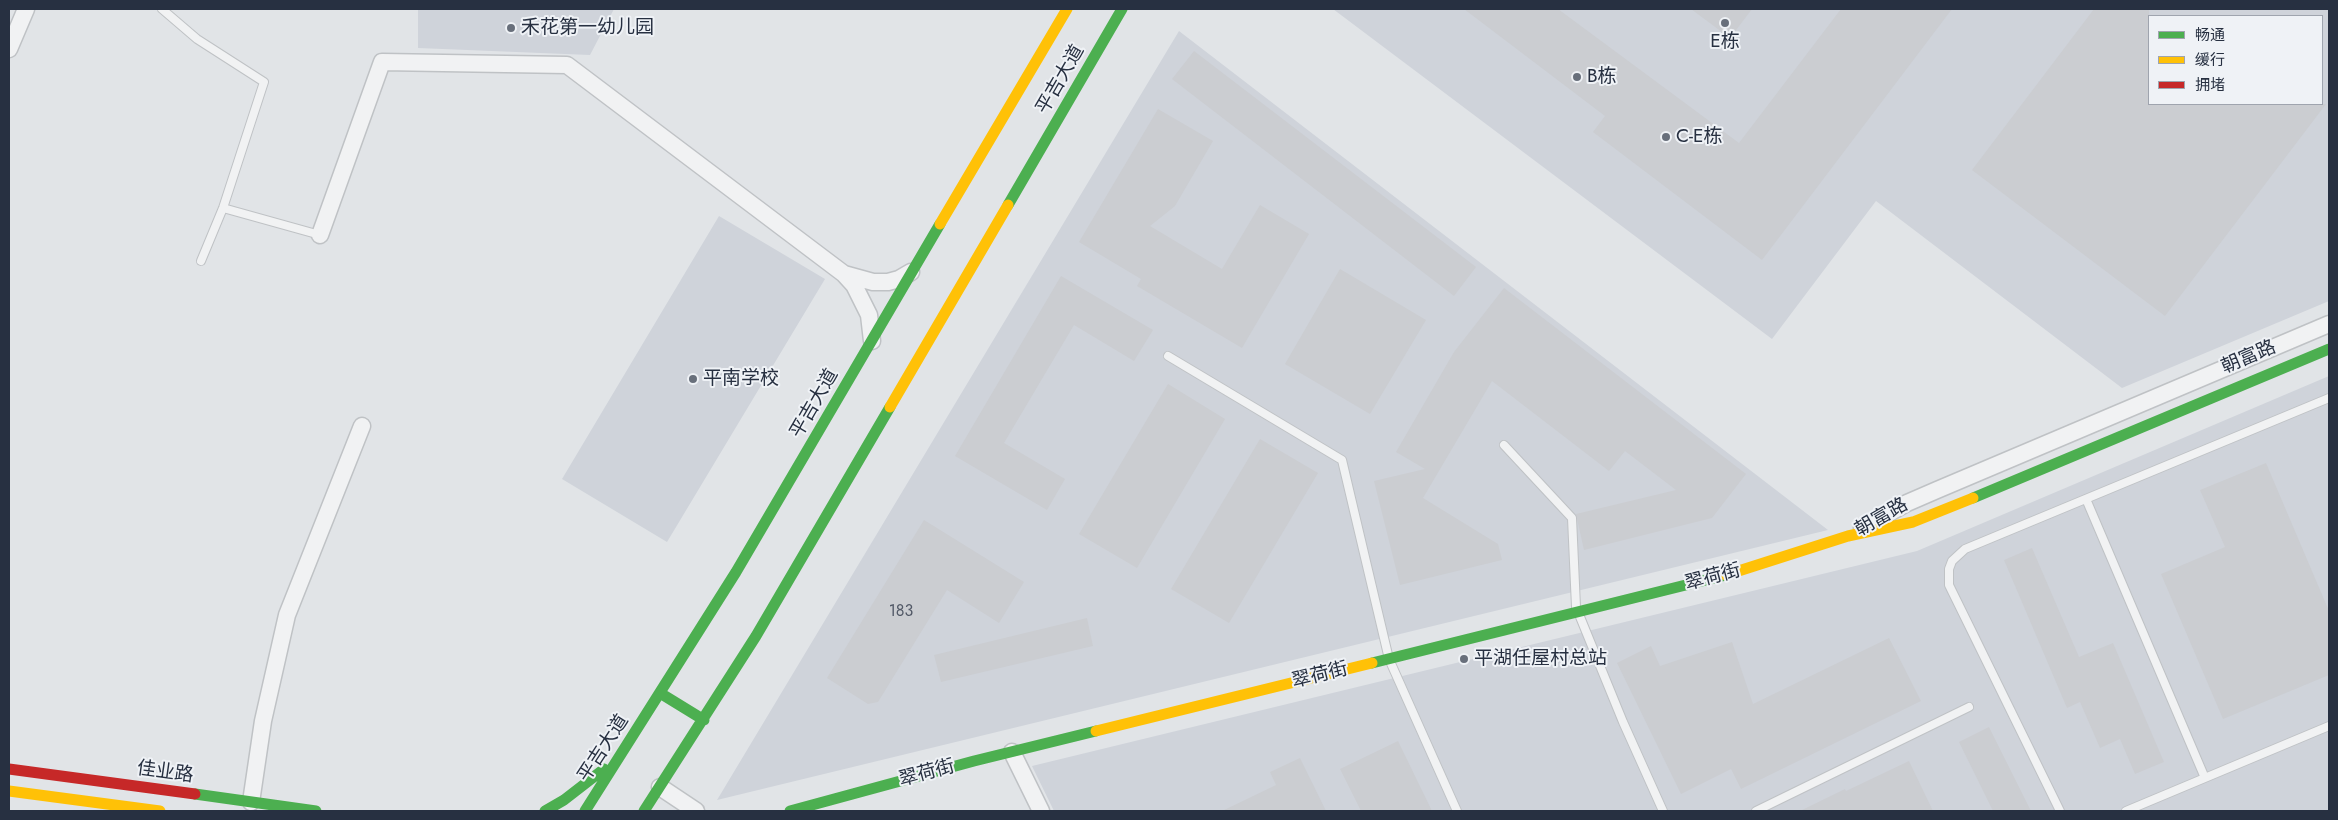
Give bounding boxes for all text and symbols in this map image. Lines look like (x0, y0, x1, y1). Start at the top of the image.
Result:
legend (2148, 15, 2323, 105)
place label: 禾花第一幼儿园 (521, 17, 654, 39)
marker: E栋 (1719, 17, 1731, 29)
marker: 禾花第一幼儿园 (505, 22, 517, 34)
text: 畅通 (2195, 24, 2225, 46)
place label: E栋 (1710, 31, 1740, 53)
street label: 平吉大道 (1032, 41, 1090, 119)
text: 缓行 (2195, 49, 2225, 71)
place label: B栋 (1587, 66, 1617, 88)
marker: B栋 (1571, 71, 1583, 83)
text: 拥堵 (2195, 74, 2225, 96)
place label: C-E栋 (1676, 126, 1722, 148)
marker: C-E栋 (1660, 131, 1672, 143)
street label: 朝富路 (2218, 336, 2280, 380)
street label: 平吉大道 (786, 365, 844, 443)
place label: 平南学校 (703, 368, 779, 390)
marker: 平南学校 (687, 373, 699, 385)
street label: 朝富路 (1852, 494, 1912, 542)
street label: 翠荷街 (1683, 560, 1743, 596)
house number: 183 (889, 602, 913, 622)
place label: 平湖任屋村总站 (1474, 648, 1607, 670)
marker: 平湖任屋村总站 (1458, 653, 1470, 665)
street label: 翠荷街 (1290, 658, 1350, 694)
street label: 平吉大道 (574, 711, 634, 787)
street label: 翠荷街 (897, 756, 957, 792)
street label: 佳业路 (135, 758, 195, 788)

